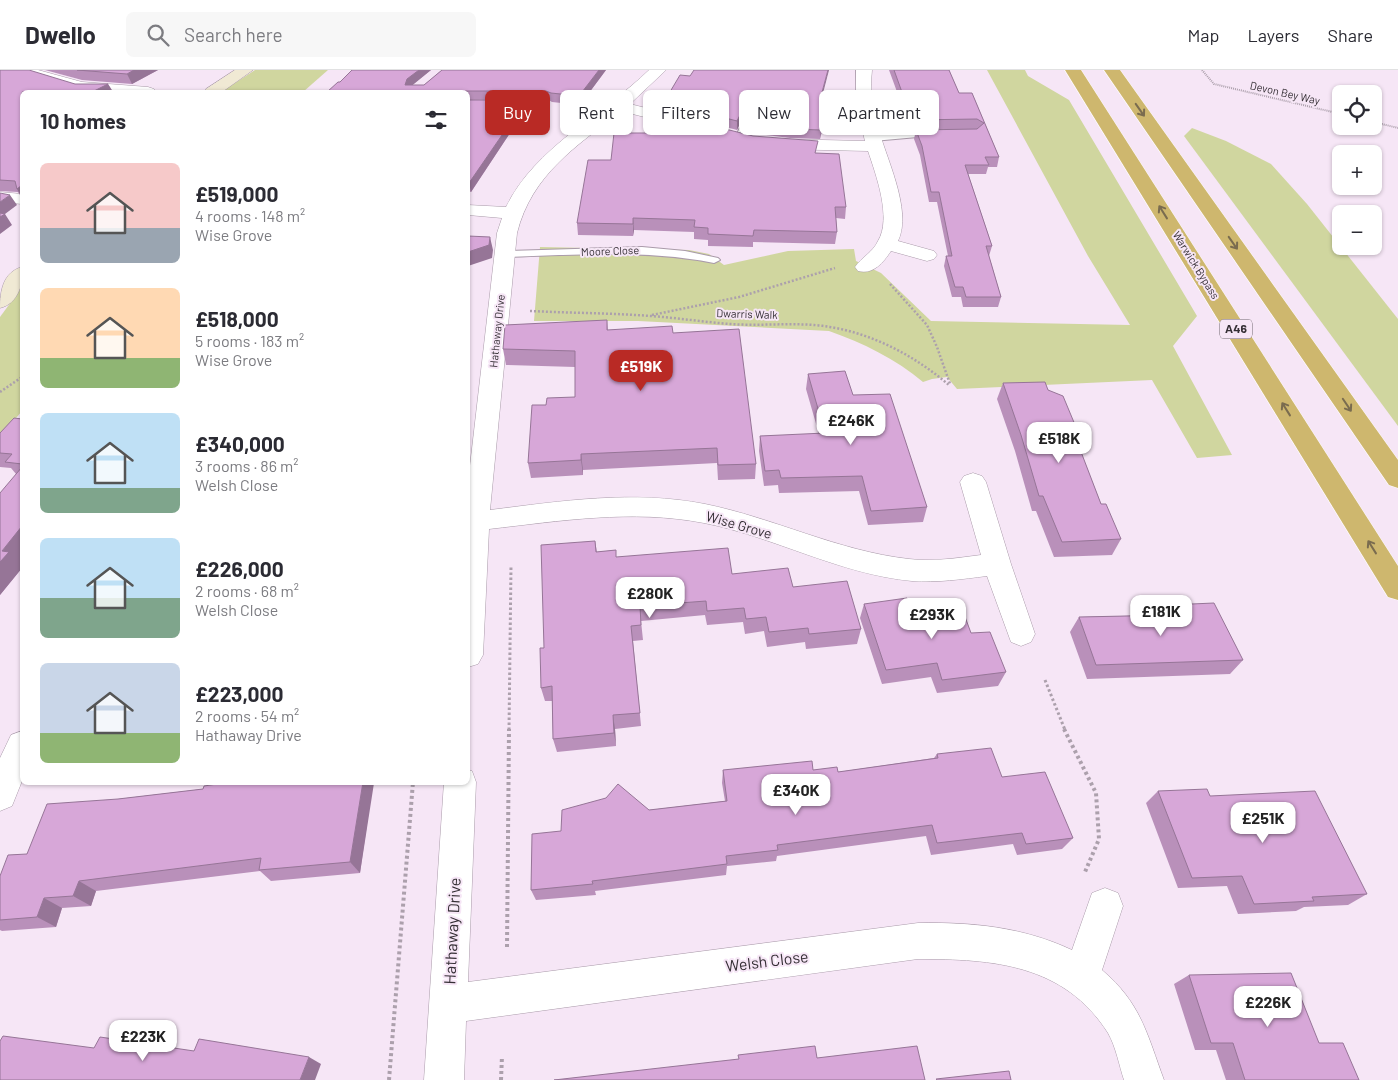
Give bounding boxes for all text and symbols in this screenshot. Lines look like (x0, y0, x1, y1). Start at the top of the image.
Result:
search box (126, 12, 476, 57)
text: Dwello (25, 20, 96, 49)
icon: search (144, 21, 172, 49)
text: Search here (184, 23, 283, 46)
text: Map (1187, 24, 1219, 46)
text: Layers (1247, 24, 1300, 46)
text: Share (1328, 24, 1373, 46)
street label: Devon Bey Way (1249, 78, 1321, 107)
map controls (1332, 85, 1382, 255)
button: locate (1332, 85, 1382, 135)
chip: Buy (485, 90, 550, 135)
chip: Rent (560, 90, 633, 135)
chip: Filters (643, 90, 729, 135)
chip: New (739, 90, 809, 135)
chip: Apartment (819, 90, 939, 135)
one-way arrow (1135, 103, 1145, 117)
icon: filters (422, 106, 450, 134)
text: 10 homes (40, 108, 126, 133)
button: + (1332, 145, 1382, 195)
text: £519,000 (195, 181, 278, 206)
icon: home (80, 183, 140, 243)
button: − (1332, 205, 1382, 255)
text: 4 rooms · 148 m² (195, 206, 305, 225)
one-way arrow (1158, 206, 1168, 220)
text: Wise Grove (195, 225, 272, 244)
street label: Warwick Bypass (1170, 229, 1222, 301)
one-way arrow (1228, 236, 1238, 250)
street label: Moore Close (581, 243, 639, 258)
street label: Hathaway Drive (486, 294, 507, 368)
text: £518,000 (195, 306, 279, 331)
street label: Dwarris Walk (716, 306, 778, 321)
icon: home (80, 308, 140, 368)
road number: A46 (1220, 320, 1252, 338)
text: 5 rooms · 183 m² (195, 331, 304, 350)
text: Wise Grove (195, 350, 272, 369)
pin: £519K (606, 350, 676, 392)
text: £519K (620, 356, 662, 375)
one-way arrow (1342, 397, 1352, 411)
one-way arrow (1281, 403, 1291, 417)
pin: £246K (816, 404, 886, 446)
text: £246K (827, 410, 875, 429)
pin: £518K (1024, 422, 1094, 464)
text: £518K (1038, 428, 1080, 447)
text: £340,000 (195, 431, 285, 456)
icon: home (80, 433, 140, 493)
text: 3 rooms · 86 m² (195, 456, 299, 475)
text: Welsh Close (195, 475, 278, 494)
street label: Wise Grove (704, 507, 774, 542)
one-way arrow (1367, 541, 1377, 555)
text: £226,000 (195, 556, 284, 581)
icon: home (80, 558, 140, 618)
pin: £280K (615, 576, 685, 619)
text: 2 rooms · 68 m² (195, 581, 299, 600)
text: £280K (627, 583, 673, 602)
pin: £181K (1126, 594, 1196, 637)
pin: £293K (897, 598, 967, 640)
text: Welsh Close (195, 600, 278, 619)
text: £181K (1141, 601, 1181, 620)
text: £293K (909, 604, 955, 623)
text: £223,000 (195, 681, 283, 706)
icon: home (80, 683, 140, 743)
text: 2 rooms · 54 m² (195, 706, 299, 725)
text: Hathaway Drive (195, 725, 302, 744)
pin: £340K (761, 774, 831, 816)
text: £340K (772, 780, 820, 799)
pin: £251K (1228, 802, 1298, 844)
text: £251K (1242, 808, 1284, 827)
street label: Hathaway Drive (439, 877, 464, 985)
street label: Welsh Close (724, 946, 809, 975)
pin: £226K (1233, 986, 1303, 1028)
text: £226K (1245, 992, 1291, 1011)
pin: £223K (108, 1020, 178, 1062)
text: £223K (120, 1026, 166, 1045)

